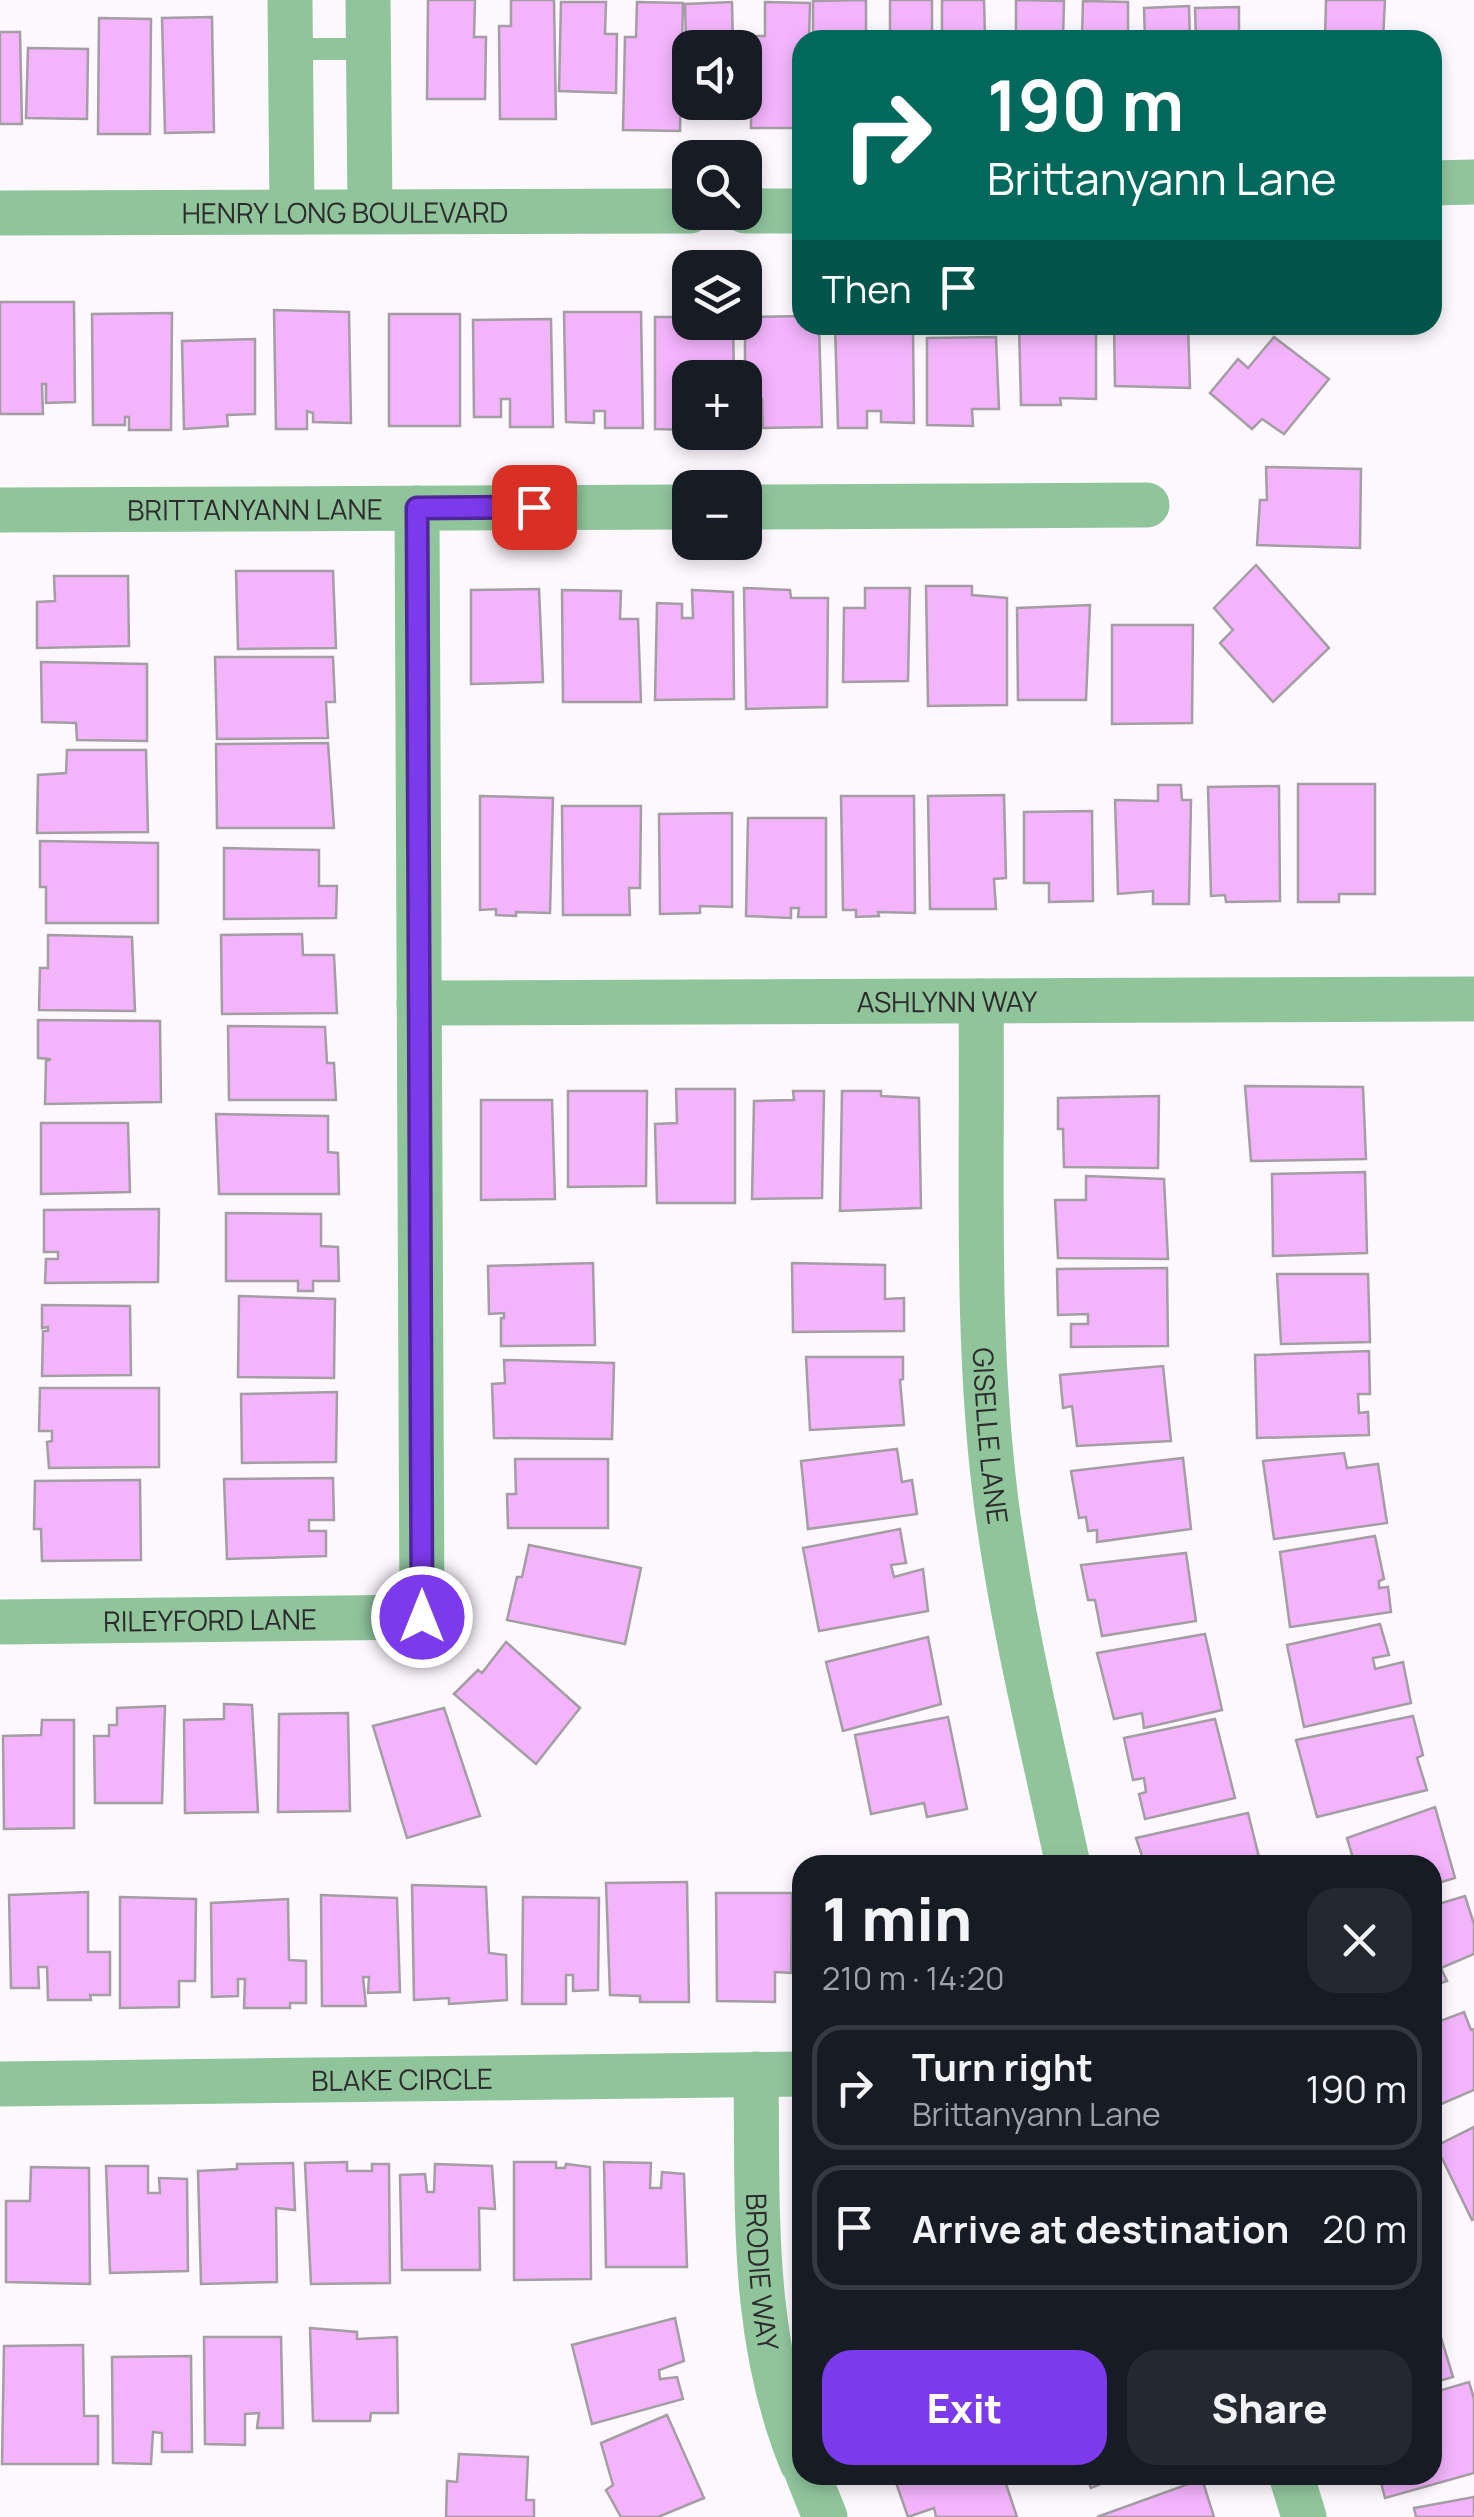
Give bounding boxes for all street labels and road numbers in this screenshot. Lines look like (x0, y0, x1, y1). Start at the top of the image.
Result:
street label: HENRY LONG BOULEVARD (182, 193, 508, 231)
street label: BRITTANYANN LANE (127, 489, 383, 528)
street label: ASHLYNN WAY (857, 982, 1038, 1020)
street label: GISELLE LANE (965, 1347, 1018, 1526)
street label: RILEYFORD LANE (103, 1599, 317, 1640)
street label: BLAKE CIRCLE (311, 2059, 493, 2099)
street label: BRODIE WAY (738, 2193, 789, 2354)

